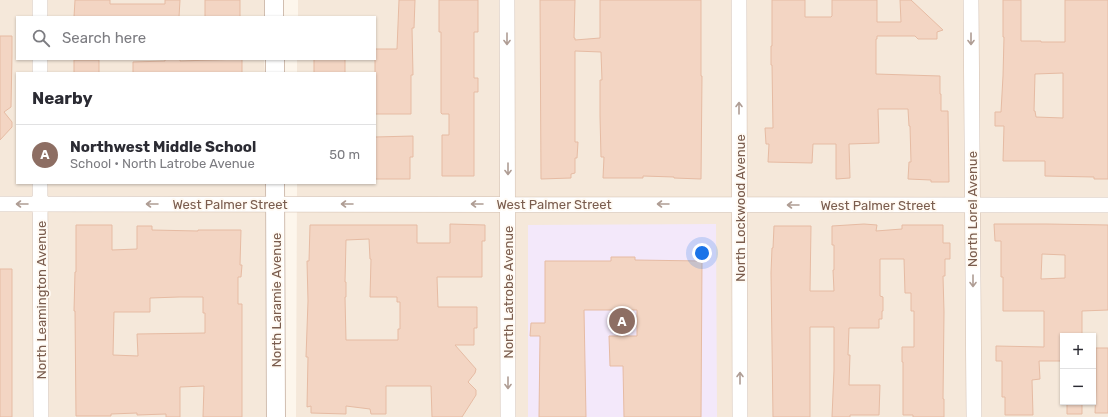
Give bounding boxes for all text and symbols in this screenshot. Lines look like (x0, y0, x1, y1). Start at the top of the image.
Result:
search box (16, 16, 376, 60)
icon: search (30, 27, 52, 49)
text: Search here (62, 29, 146, 47)
one-way arrow (503, 32, 511, 45)
one-way arrow (968, 32, 975, 45)
text: Nearby (32, 88, 93, 108)
one-way arrow (735, 102, 743, 115)
street label: North Lockwood Avenue (733, 134, 748, 282)
text: Northwest Middle School (70, 138, 256, 156)
text: A (40, 147, 50, 162)
text: 50 m (329, 147, 360, 162)
street label: North Lorel Avenue (965, 151, 980, 267)
text: School · North Latrobe Avenue (70, 156, 255, 171)
one-way arrow (504, 162, 512, 175)
street label: West Palmer Street (172, 197, 288, 212)
street label: West Palmer Street (496, 197, 612, 212)
street label: West Palmer Street (820, 198, 936, 213)
one-way arrow (16, 200, 29, 208)
one-way arrow (146, 200, 159, 208)
one-way arrow (341, 200, 354, 208)
one-way arrow (471, 200, 484, 208)
one-way arrow (657, 200, 670, 208)
one-way arrow (787, 201, 800, 208)
street label: North Leamington Avenue (34, 221, 50, 379)
street label: North Latrobe Avenue (501, 226, 516, 358)
street label: North Laramie Avenue (269, 233, 284, 367)
your location (692, 243, 712, 263)
one-way arrow (969, 274, 977, 287)
pin: A (609, 306, 635, 336)
map controls (1060, 333, 1096, 405)
button: + (1060, 333, 1096, 369)
button: − (1060, 369, 1096, 405)
one-way arrow (736, 372, 744, 385)
one-way arrow (504, 376, 512, 389)

